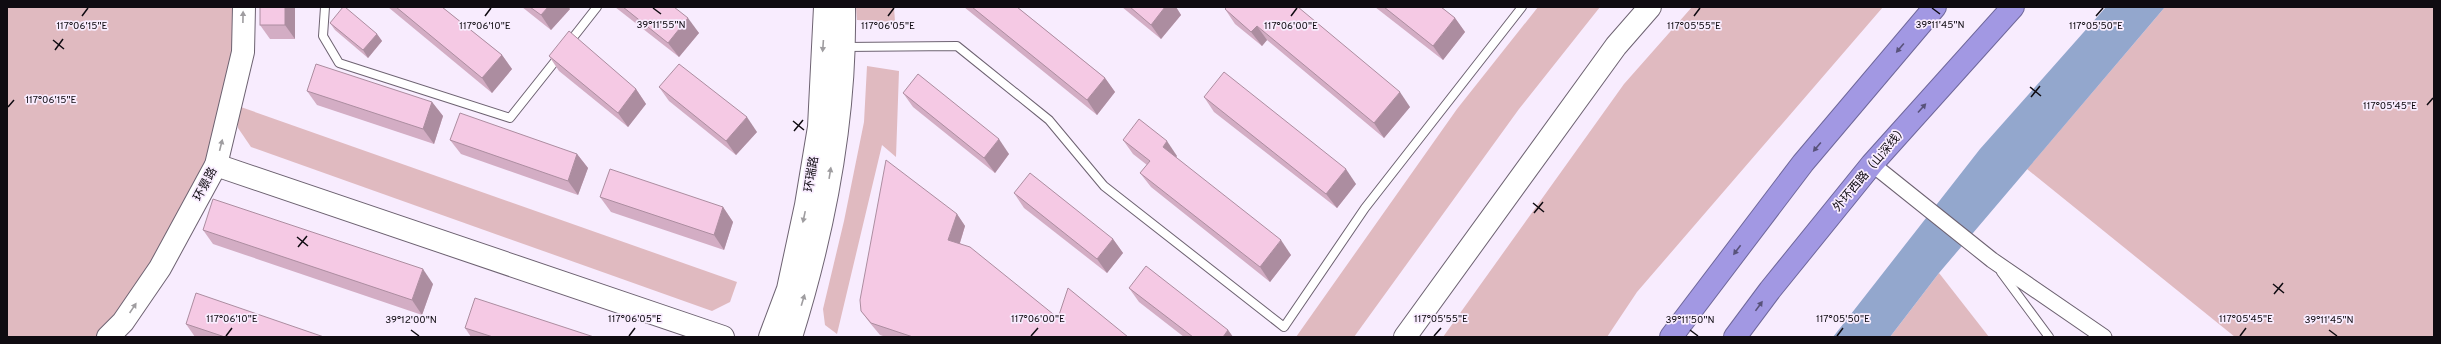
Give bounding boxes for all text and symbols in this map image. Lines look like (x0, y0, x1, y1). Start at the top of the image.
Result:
one-way arrow (240, 10, 246, 23)
text: 39°11'55"N (636, 19, 686, 32)
text: 39°11'45"N (1915, 19, 1965, 32)
text: 117°06'15"E (56, 20, 108, 33)
text: 117°06'10"E (459, 20, 511, 33)
text: 117°06'05"E (861, 20, 915, 33)
text: 117°06'00"E (1264, 20, 1318, 33)
text: 117°05'55"E (1667, 20, 1721, 33)
text: 117°05'50"E (2069, 20, 2123, 33)
one-way arrow (819, 40, 826, 52)
one-way arrow (1896, 42, 1905, 53)
text: 117°06'15"E (25, 94, 77, 107)
text: 117°05'45"E (2363, 100, 2417, 113)
one-way arrow (1917, 103, 1926, 114)
street label: 外环西路（山深线） (1830, 122, 1912, 215)
one-way arrow (218, 138, 224, 151)
one-way arrow (1812, 142, 1821, 152)
street label: 环瑞路 (801, 155, 823, 193)
street label: 环景路 (190, 165, 221, 204)
one-way arrow (828, 167, 834, 179)
one-way arrow (800, 210, 806, 223)
one-way arrow (1733, 244, 1741, 255)
one-way arrow (800, 293, 806, 305)
one-way arrow (1754, 300, 1763, 311)
one-way arrow (129, 302, 137, 313)
text: 117°06'10"E (206, 313, 258, 326)
text: 117°06'05"E (608, 313, 662, 326)
text: 117°06'00"E (1011, 313, 1065, 326)
text: 117°05'55"E (1414, 313, 1468, 326)
text: 117°05'50"E (1816, 313, 1870, 326)
text: 117°05'45"E (2219, 313, 2273, 326)
text: 39°12'00"N (385, 314, 437, 327)
text: 39°11'50"N (1665, 314, 1715, 327)
text: 39°11'45"N (2304, 314, 2354, 327)

